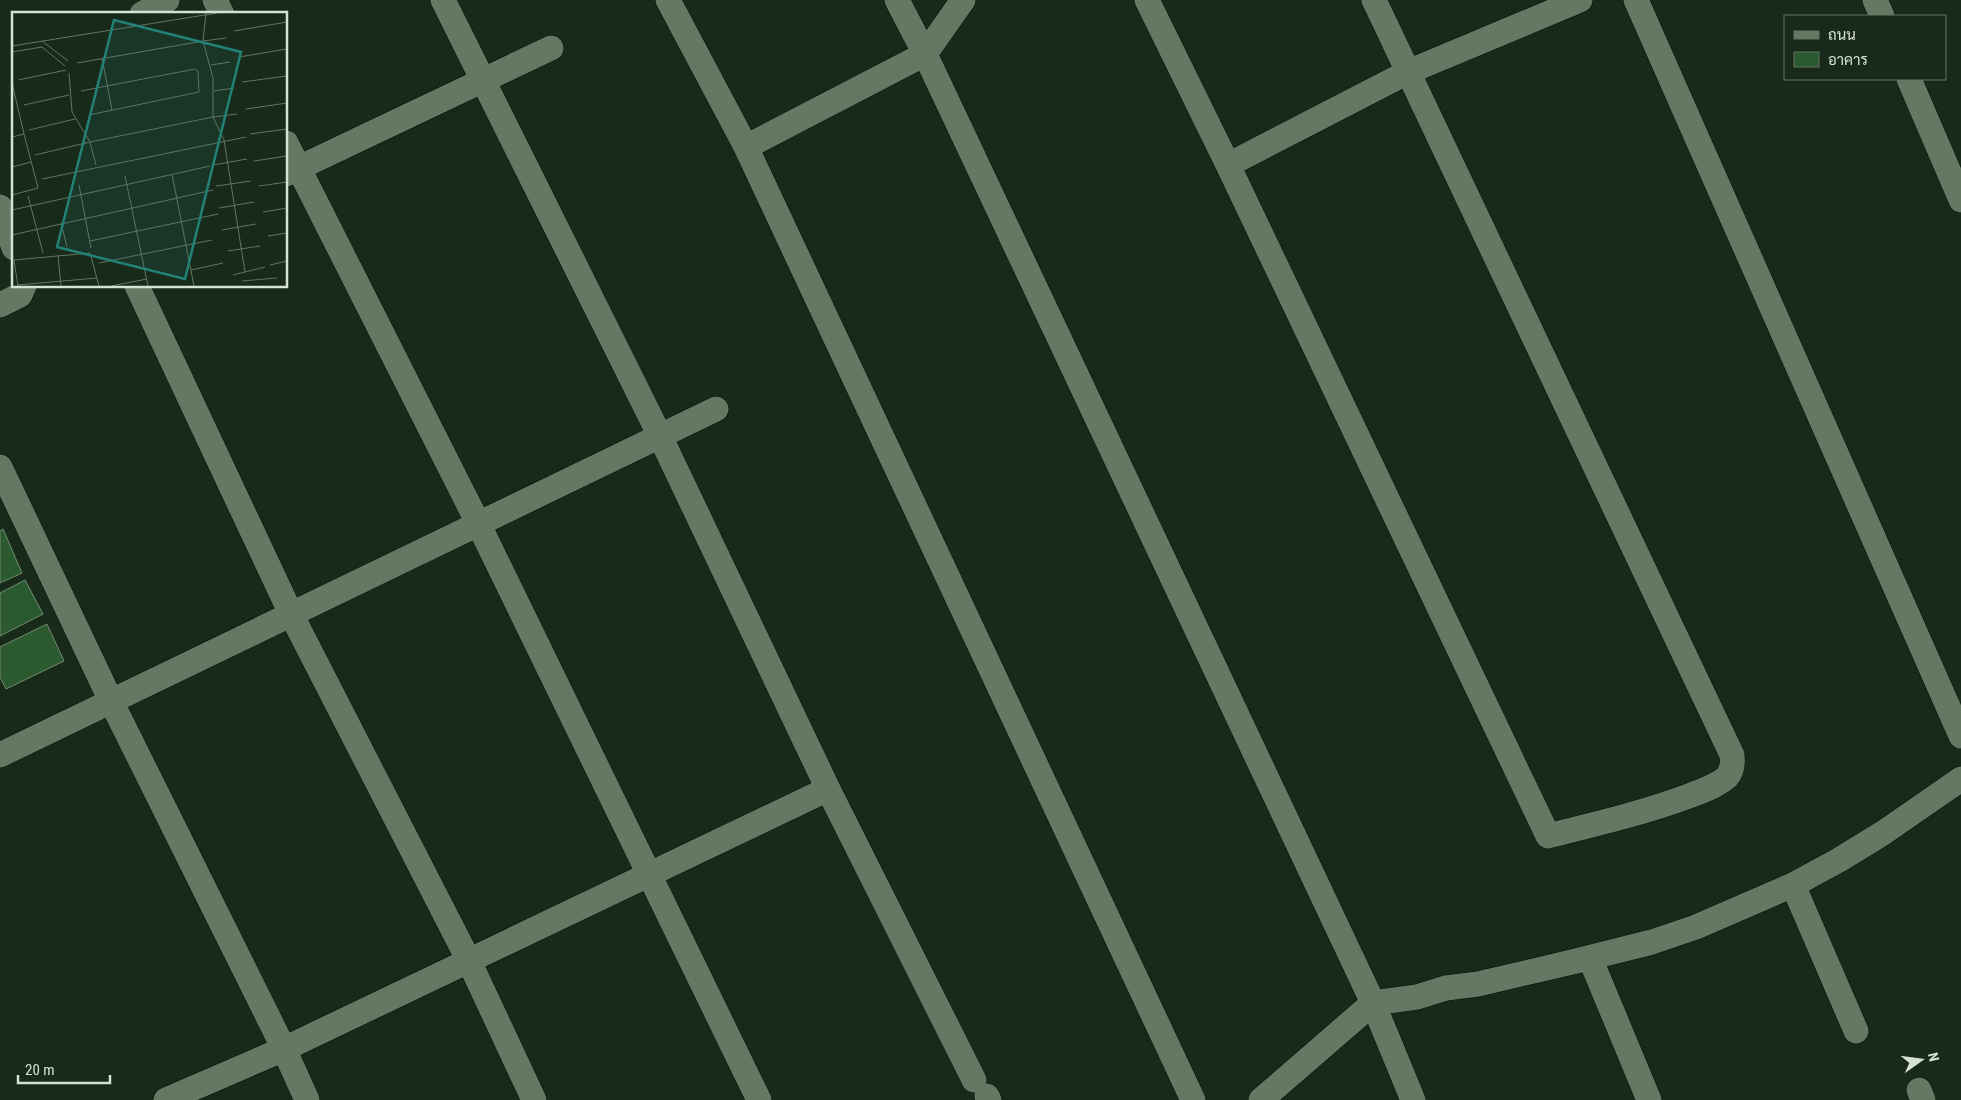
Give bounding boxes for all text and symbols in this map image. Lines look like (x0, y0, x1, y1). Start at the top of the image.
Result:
inset map (12, 12, 288, 288)
legend (1784, 15, 1946, 80)
text: ถนน (1828, 26, 1856, 44)
text: อาคาร (1828, 51, 1868, 69)
north arrow (1896, 1035, 1946, 1085)
text: N (1925, 1051, 1942, 1063)
scale bar (18, 1052, 110, 1084)
text: 20 m (25, 1061, 55, 1079)

